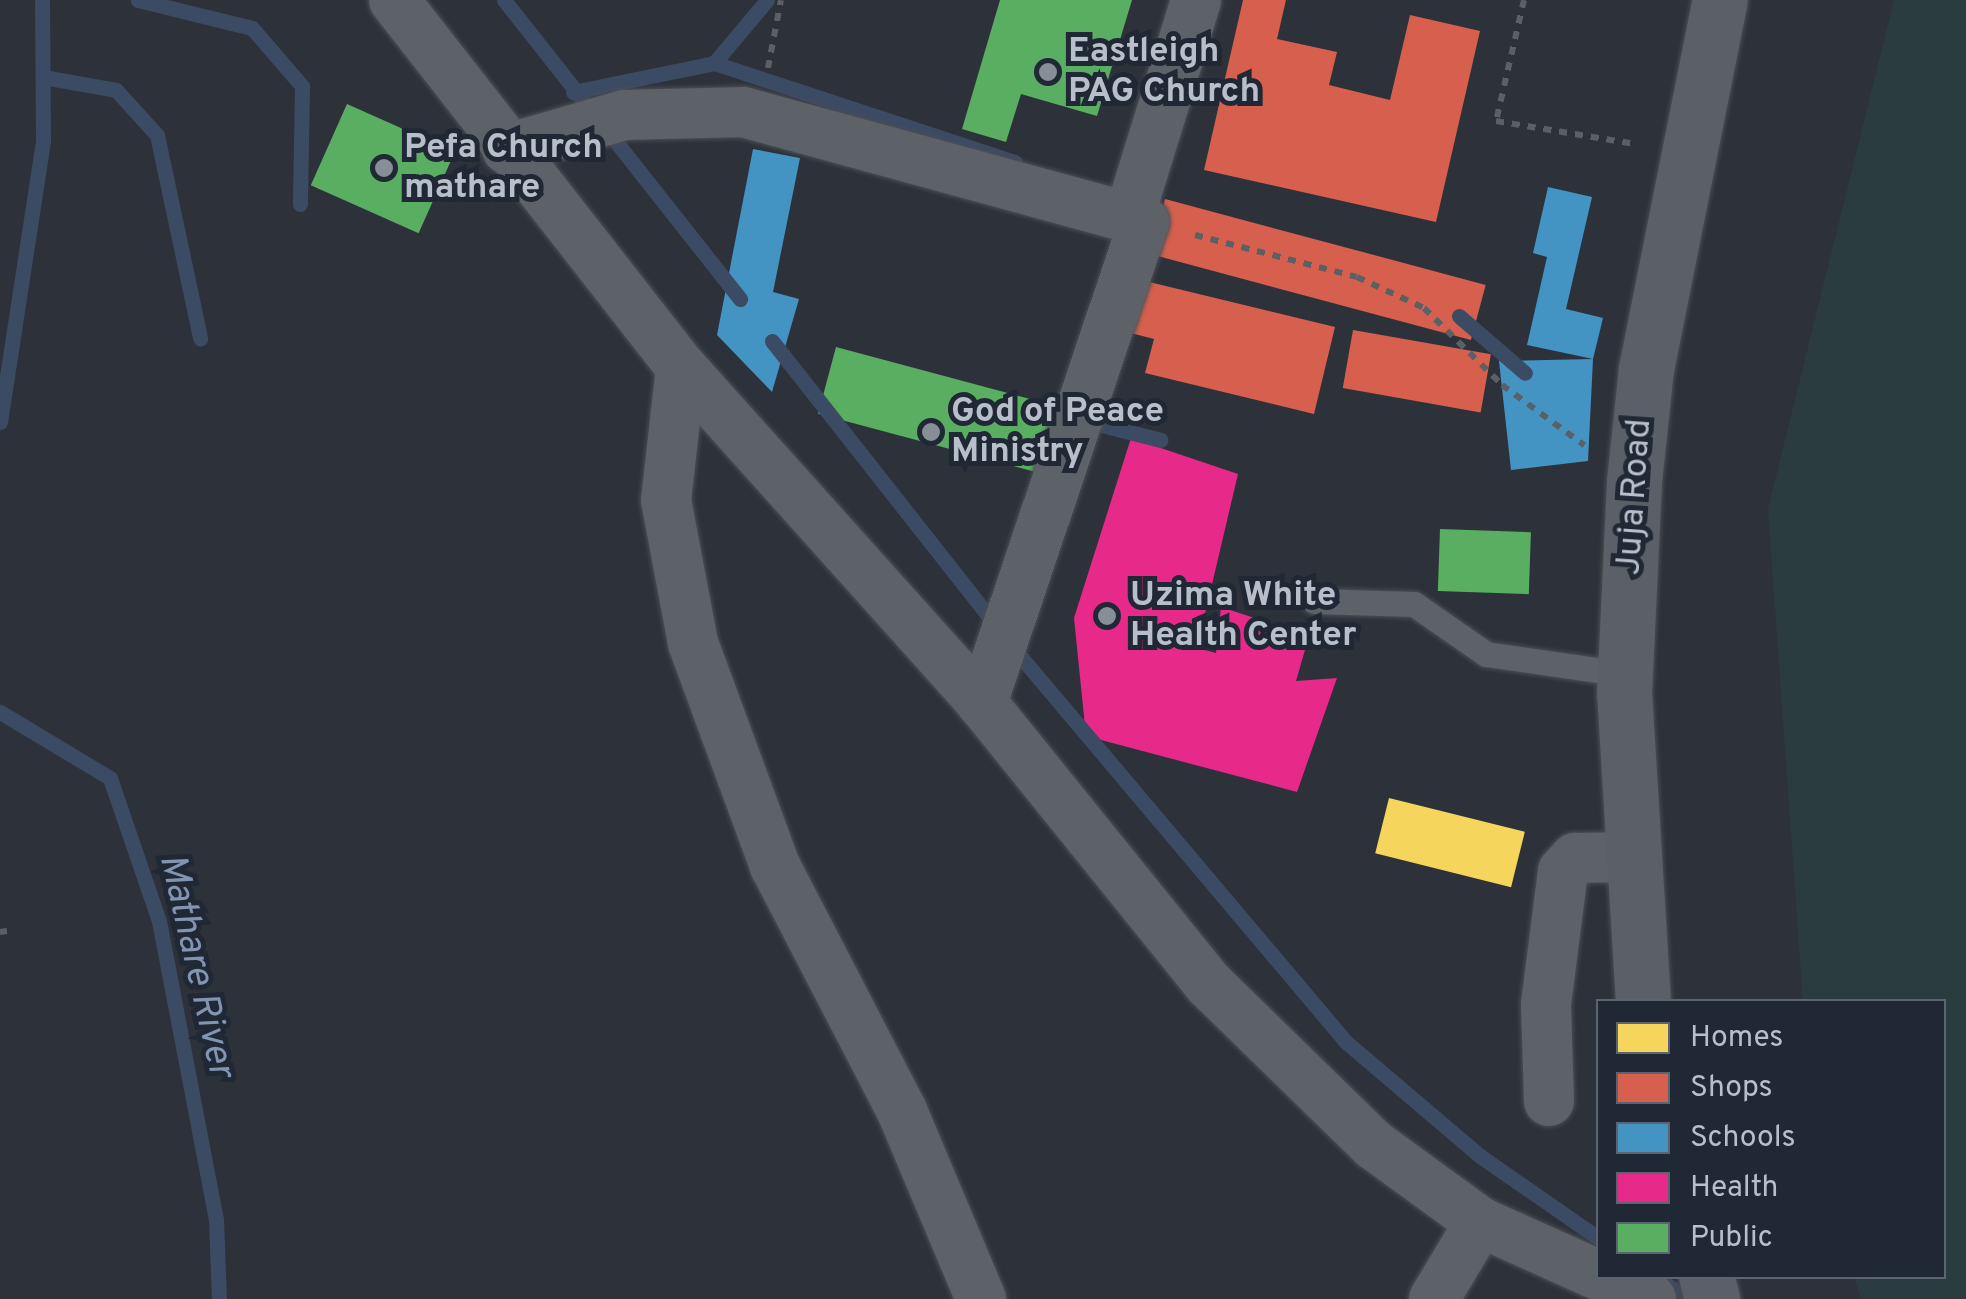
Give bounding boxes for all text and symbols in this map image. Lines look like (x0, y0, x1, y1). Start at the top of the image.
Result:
place label: Eastleigh PAG Church (1068, 31, 1260, 113)
marker: Eastleigh PAG Church (1037, 61, 1059, 83)
place label: Pefa Church mathare (404, 127, 603, 209)
marker: Pefa Church mathare (373, 157, 395, 179)
place label: God of Peace Ministry (951, 391, 1164, 473)
street label: Juja Road (1609, 417, 1661, 577)
marker: God of Peace Ministry (920, 421, 942, 443)
place label: Uzima White Health Center (1130, 575, 1357, 657)
marker: Uzima White Health Center (1094, 603, 1120, 629)
water label: Mathare River (147, 850, 243, 1082)
legend (1596, 999, 1946, 1279)
text: Homes (1690, 1020, 1783, 1057)
text: Shops (1690, 1070, 1773, 1107)
text: Schools (1690, 1120, 1796, 1157)
text: Health (1690, 1170, 1778, 1207)
text: Public (1690, 1220, 1773, 1257)

